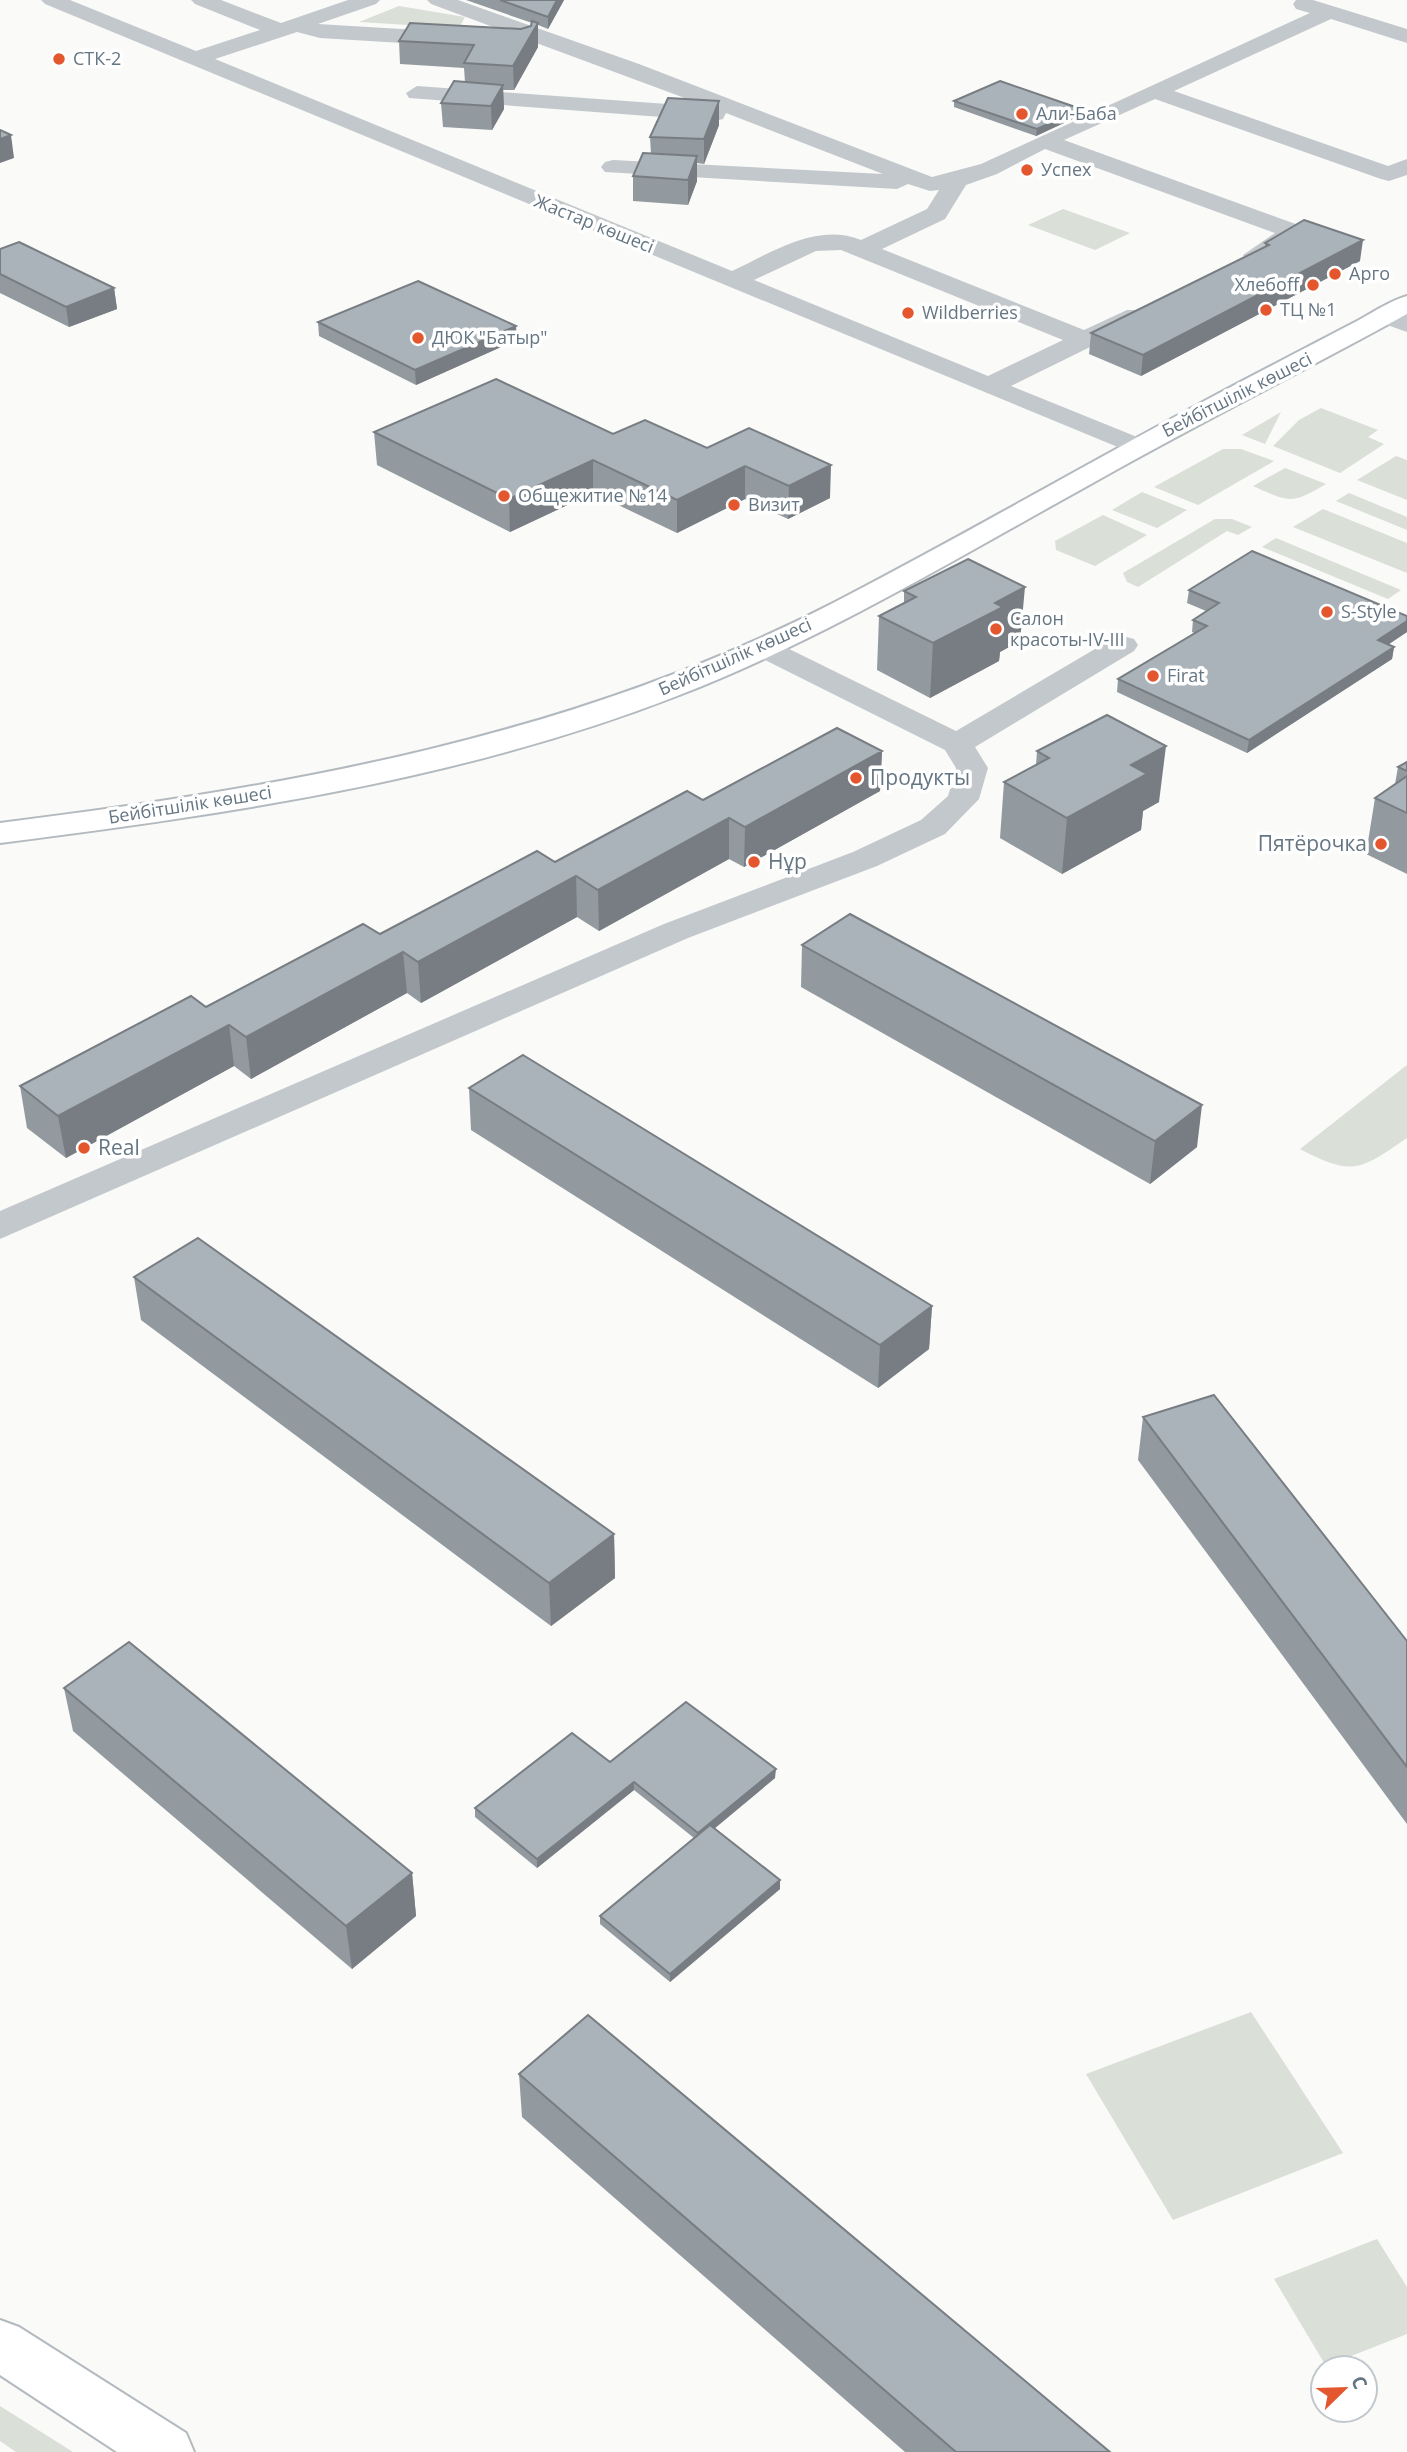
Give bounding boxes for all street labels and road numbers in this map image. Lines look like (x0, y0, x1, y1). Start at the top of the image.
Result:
street label: Жастар көшесі (531, 188, 658, 258)
street label: Бейбітшілік көшесі (1158, 346, 1316, 442)
street label: Бейбітшілік көшесі (654, 612, 815, 701)
street label: Бейбітшілік көшесі (106, 779, 273, 829)

